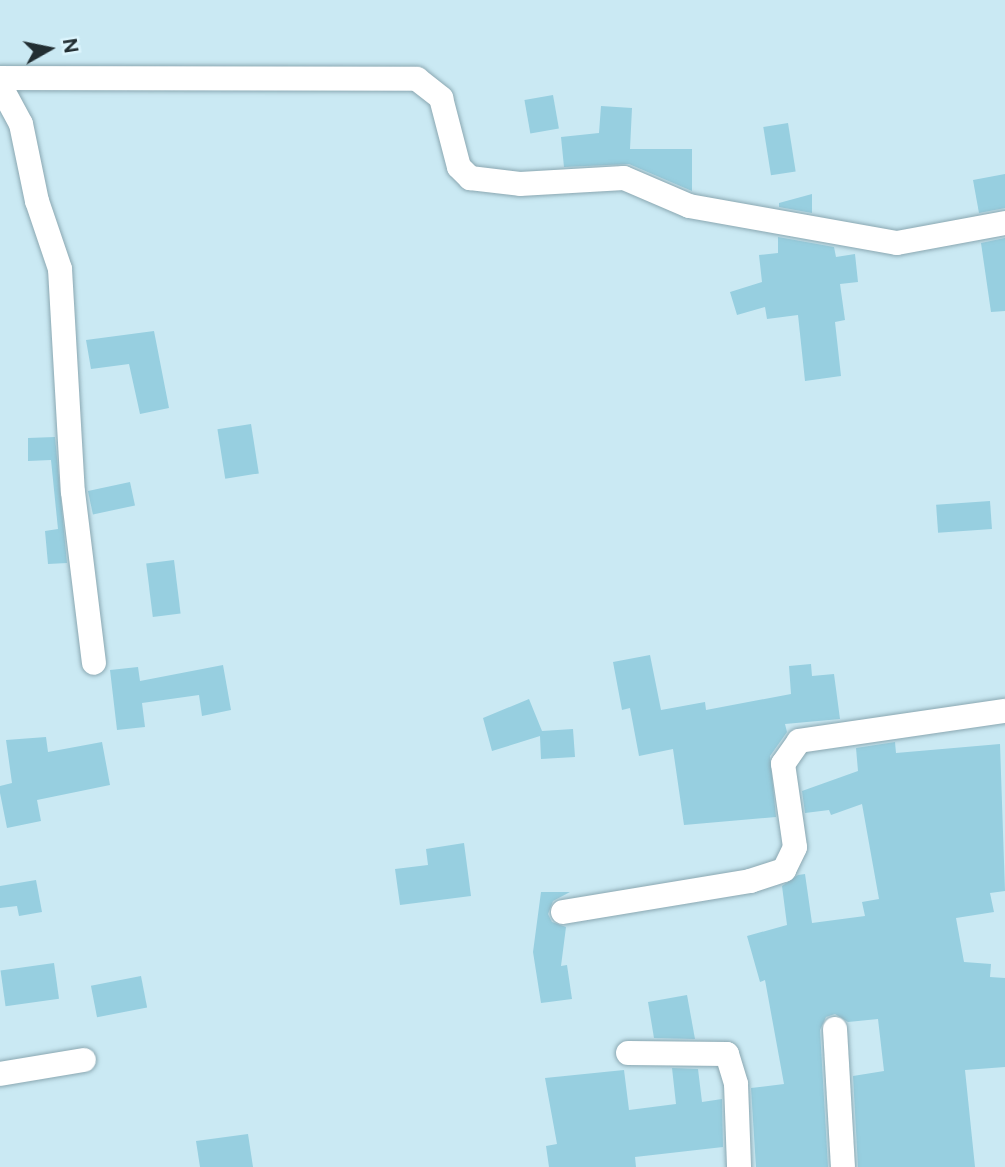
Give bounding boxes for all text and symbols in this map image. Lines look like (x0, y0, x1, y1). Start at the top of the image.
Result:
north arrow (14, 14, 84, 84)
text: N (58, 37, 83, 55)

